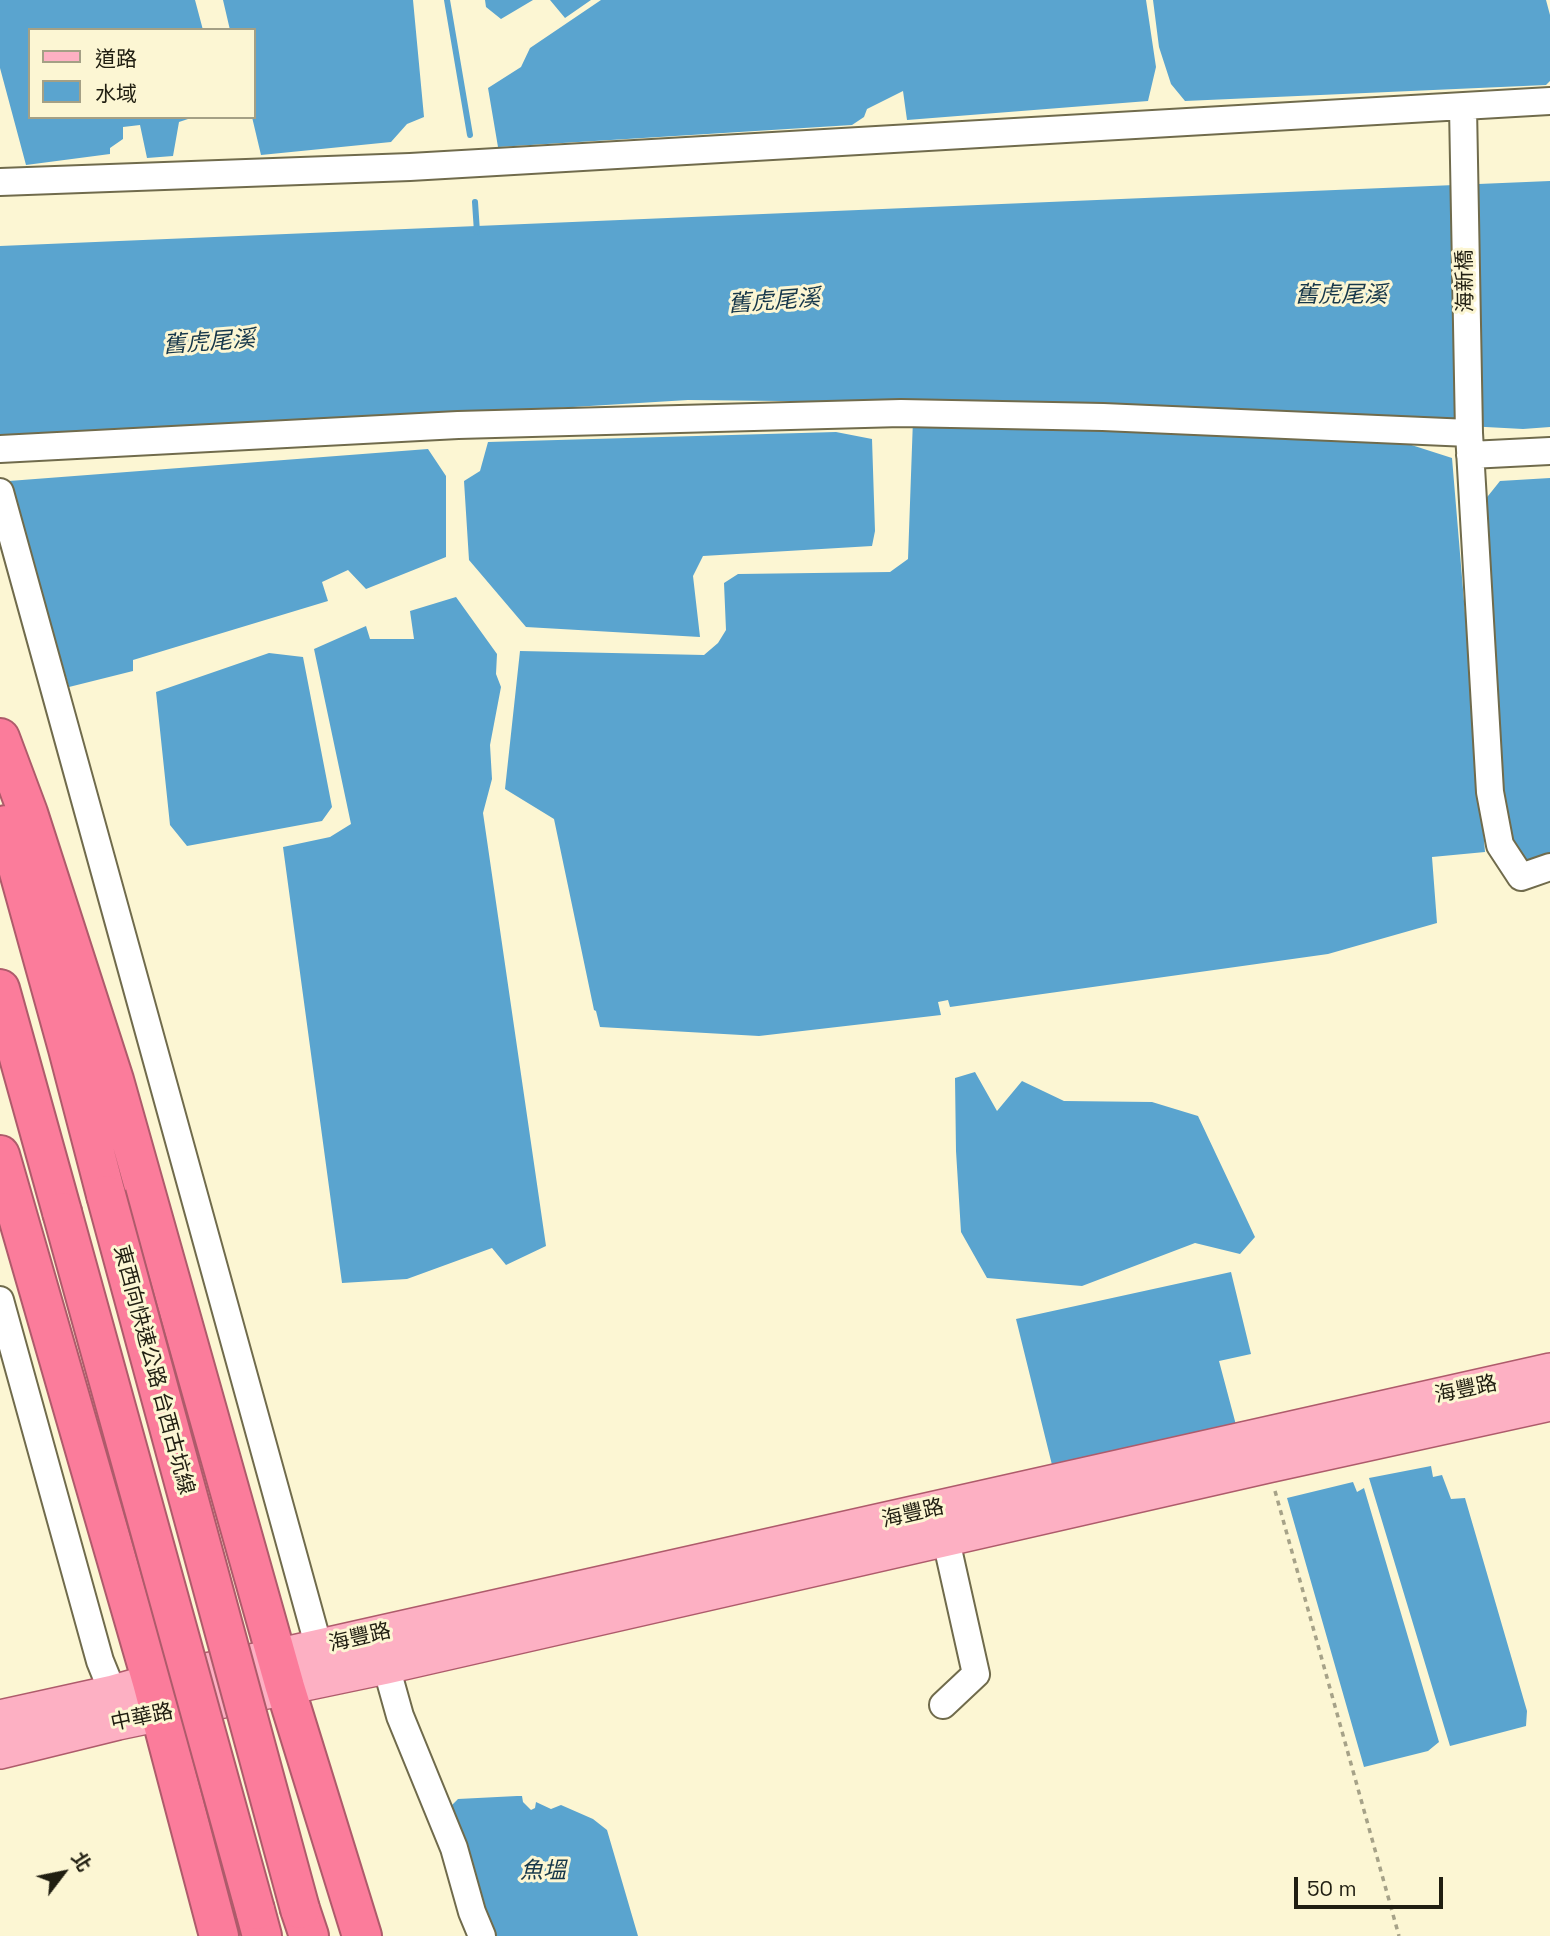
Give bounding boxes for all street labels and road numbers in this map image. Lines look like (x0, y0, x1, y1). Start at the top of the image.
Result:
street label: 海新橋 (1453, 249, 1479, 313)
street label: 東西向快速公路 台西古坑線 (108, 1242, 198, 1498)
street label: 海豐路 (1433, 1371, 1499, 1409)
street label: 海豐路 (879, 1495, 947, 1533)
street label: 海豐路 (326, 1619, 394, 1657)
street label: 中華路 (109, 1699, 175, 1737)

